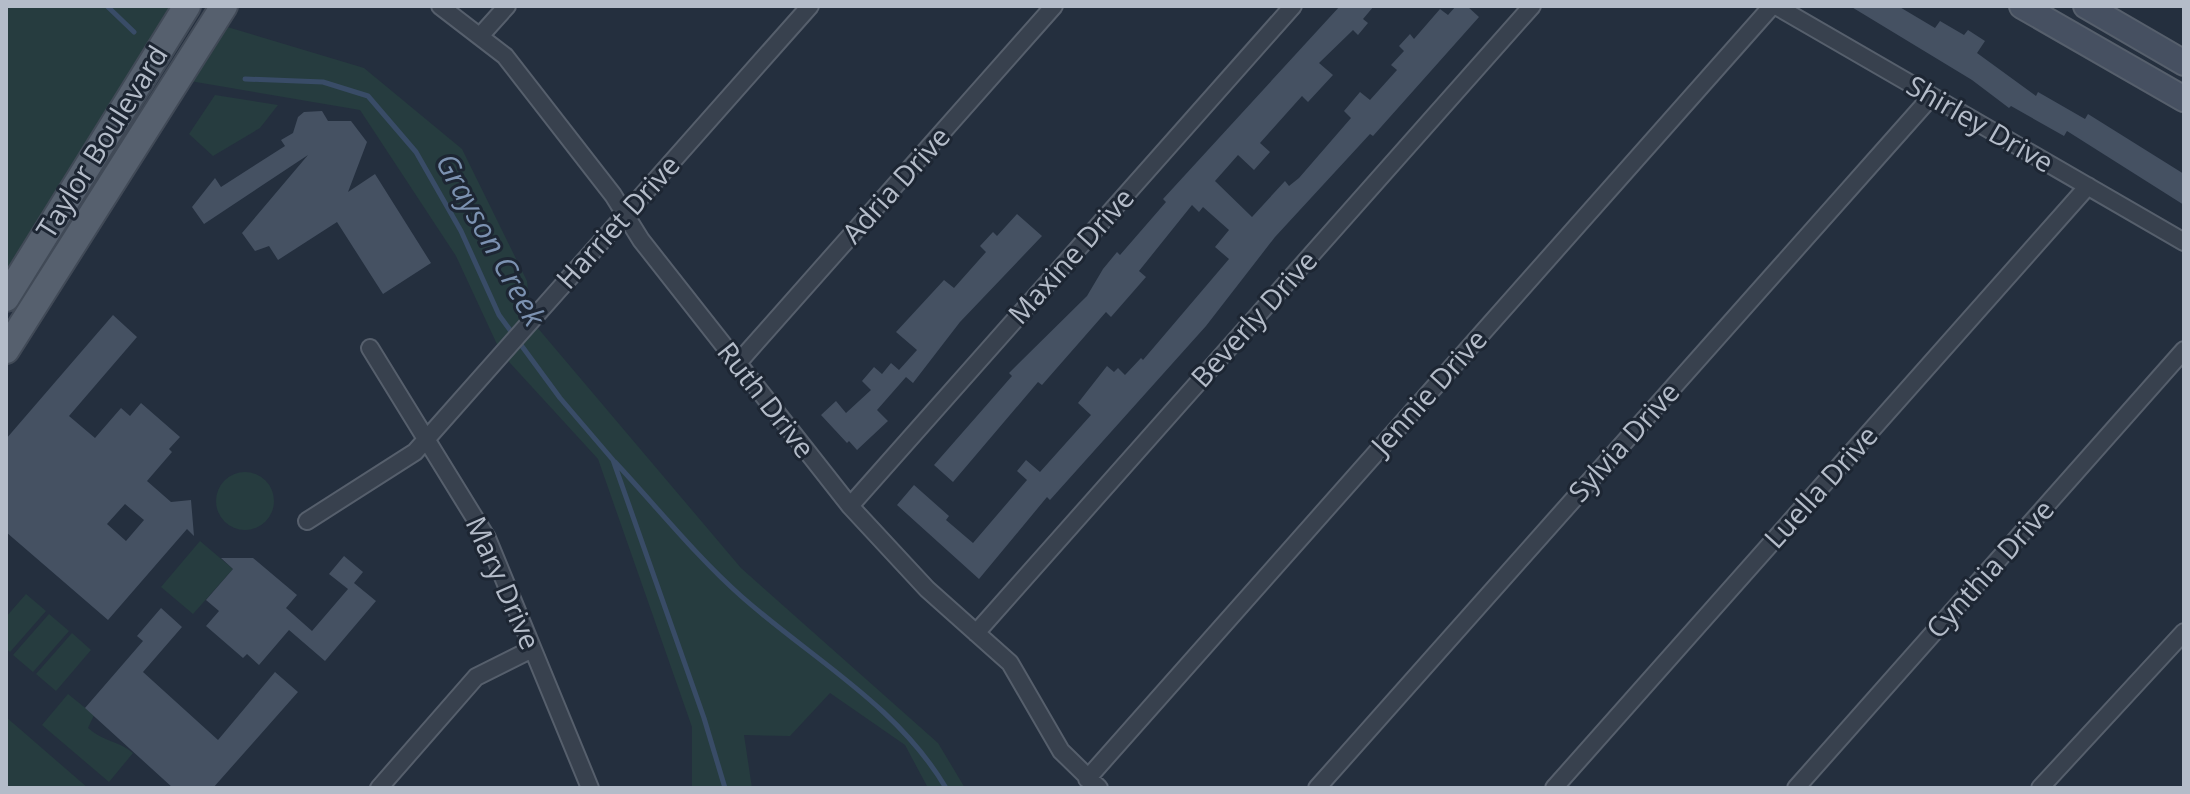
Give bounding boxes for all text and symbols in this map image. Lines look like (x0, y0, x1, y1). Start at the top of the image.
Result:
street label: Taylor Boulevard (27, 38, 176, 245)
street label: Shirley Drive (1900, 66, 2061, 181)
street label: Adria Drive (833, 118, 958, 251)
water label: Grayson Creek (427, 145, 556, 334)
street label: Harriet Drive (547, 146, 687, 296)
street label: Maxine Drive (999, 179, 1142, 332)
street label: Beverly Drive (1182, 242, 1325, 395)
street label: Jennie Drive (1360, 321, 1495, 464)
street label: Ruth Drive (710, 334, 824, 465)
street label: Sylvia Drive (1559, 373, 1687, 509)
street label: Luella Drive (1755, 417, 1886, 556)
street label: Cynthia Drive (1917, 491, 2062, 646)
street label: Mary Drive (458, 510, 550, 655)

